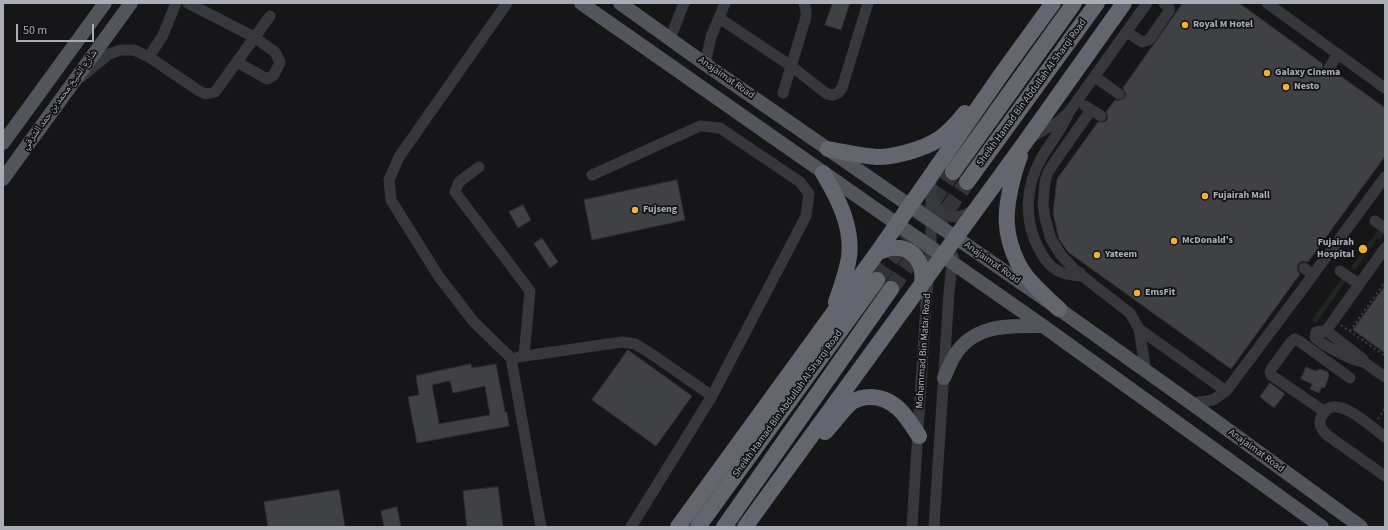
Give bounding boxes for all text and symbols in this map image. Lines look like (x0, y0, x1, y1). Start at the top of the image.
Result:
scale bar (18, 16, 96, 42)
street label: Sheikh Hamad Bin Abdullah Al Sharqi Road (975, 17, 1089, 169)
place label: Royal M Hotel (1193, 19, 1253, 31)
marker: Royal M Hotel (1180, 20, 1190, 30)
text: 50 m (23, 22, 47, 39)
street label: شارع الشيخ محمد بن حمد الشرقي (20, 48, 100, 152)
street label: Anajaimat Road (696, 54, 756, 102)
place label: Galaxy Cinema (1275, 67, 1340, 79)
marker: Galaxy Cinema (1262, 68, 1272, 78)
place label: Nesto (1294, 81, 1319, 93)
marker: Nesto (1281, 82, 1291, 92)
place label: Fujairah Mall (1213, 190, 1270, 202)
marker: Fujairah Mall (1200, 191, 1210, 201)
place label: Fujseng (643, 204, 677, 216)
marker: Fujseng (630, 205, 640, 215)
place label: McDonald's (1182, 235, 1233, 247)
marker: McDonald's (1169, 236, 1179, 246)
place label: Fujairah Hospital (1317, 237, 1354, 260)
street label: Anajaimat Road (962, 239, 1022, 287)
marker: Fujairah Hospital (1357, 243, 1369, 255)
place label: Yateem (1105, 249, 1137, 261)
marker: Yateem (1092, 250, 1102, 260)
place label: EmsFit (1145, 287, 1175, 299)
marker: EmsFit (1132, 288, 1142, 298)
street label: Mohammad Bin Matar Road (914, 293, 934, 409)
street label: Sheikh Hamad Bin Abdullah Al Sharqi Road (731, 328, 845, 480)
street label: Anajaimat Road (1226, 427, 1286, 475)

